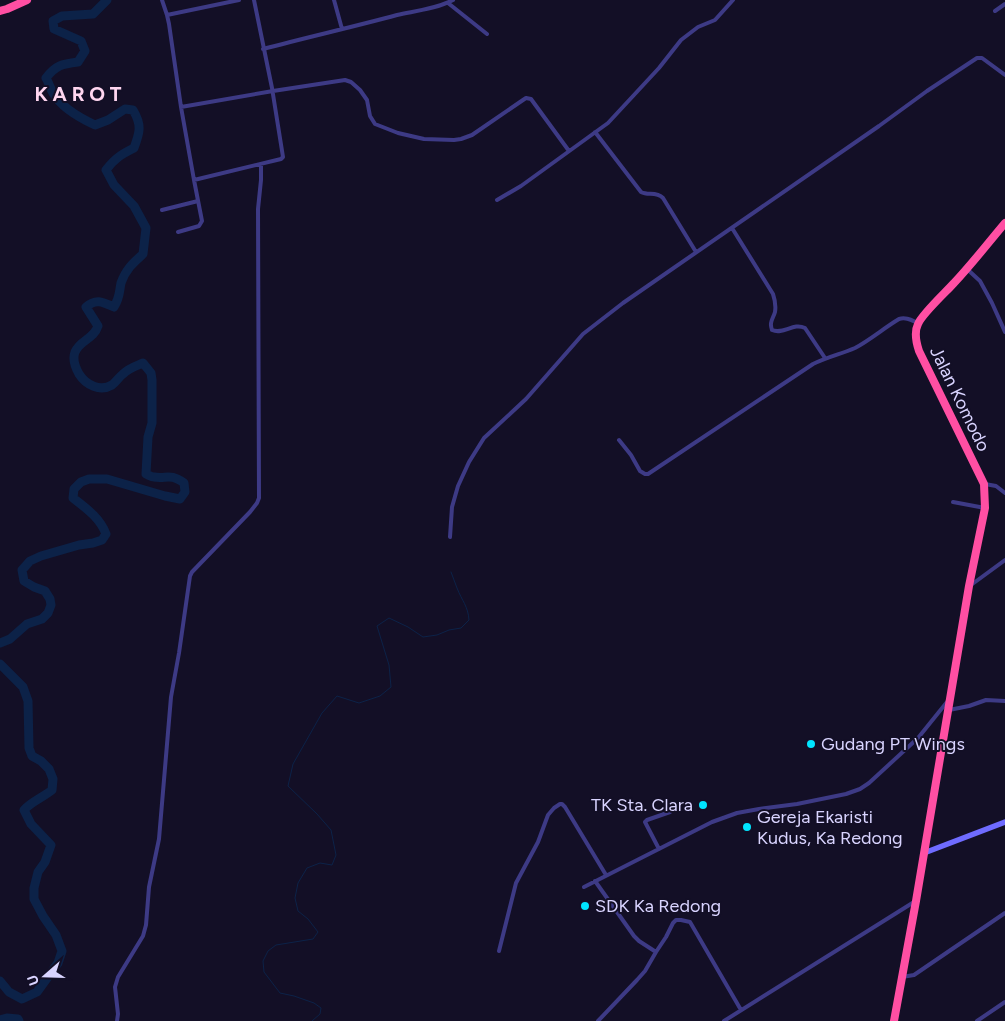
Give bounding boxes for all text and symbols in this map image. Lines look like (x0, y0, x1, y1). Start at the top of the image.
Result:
district label: K A R O T (35, 82, 122, 106)
street label: Jalan Komodo (925, 343, 995, 455)
place label: Gudang PT Wings (821, 733, 965, 755)
marker: Gudang PT Wings (805, 738, 817, 750)
place label: TK Sta. Clara (591, 794, 693, 816)
marker: TK Sta. Clara (697, 799, 709, 811)
place label: Gereja Ekaristi Kudus, Ka Redong (757, 806, 903, 849)
marker: Gereja Ekaristi Kudus, Ka Redong (741, 821, 753, 833)
place label: SDK Ka Redong (595, 895, 721, 917)
marker: SDK Ka Redong (579, 900, 591, 912)
north arrow (20, 951, 70, 1001)
text: U (24, 973, 43, 988)

